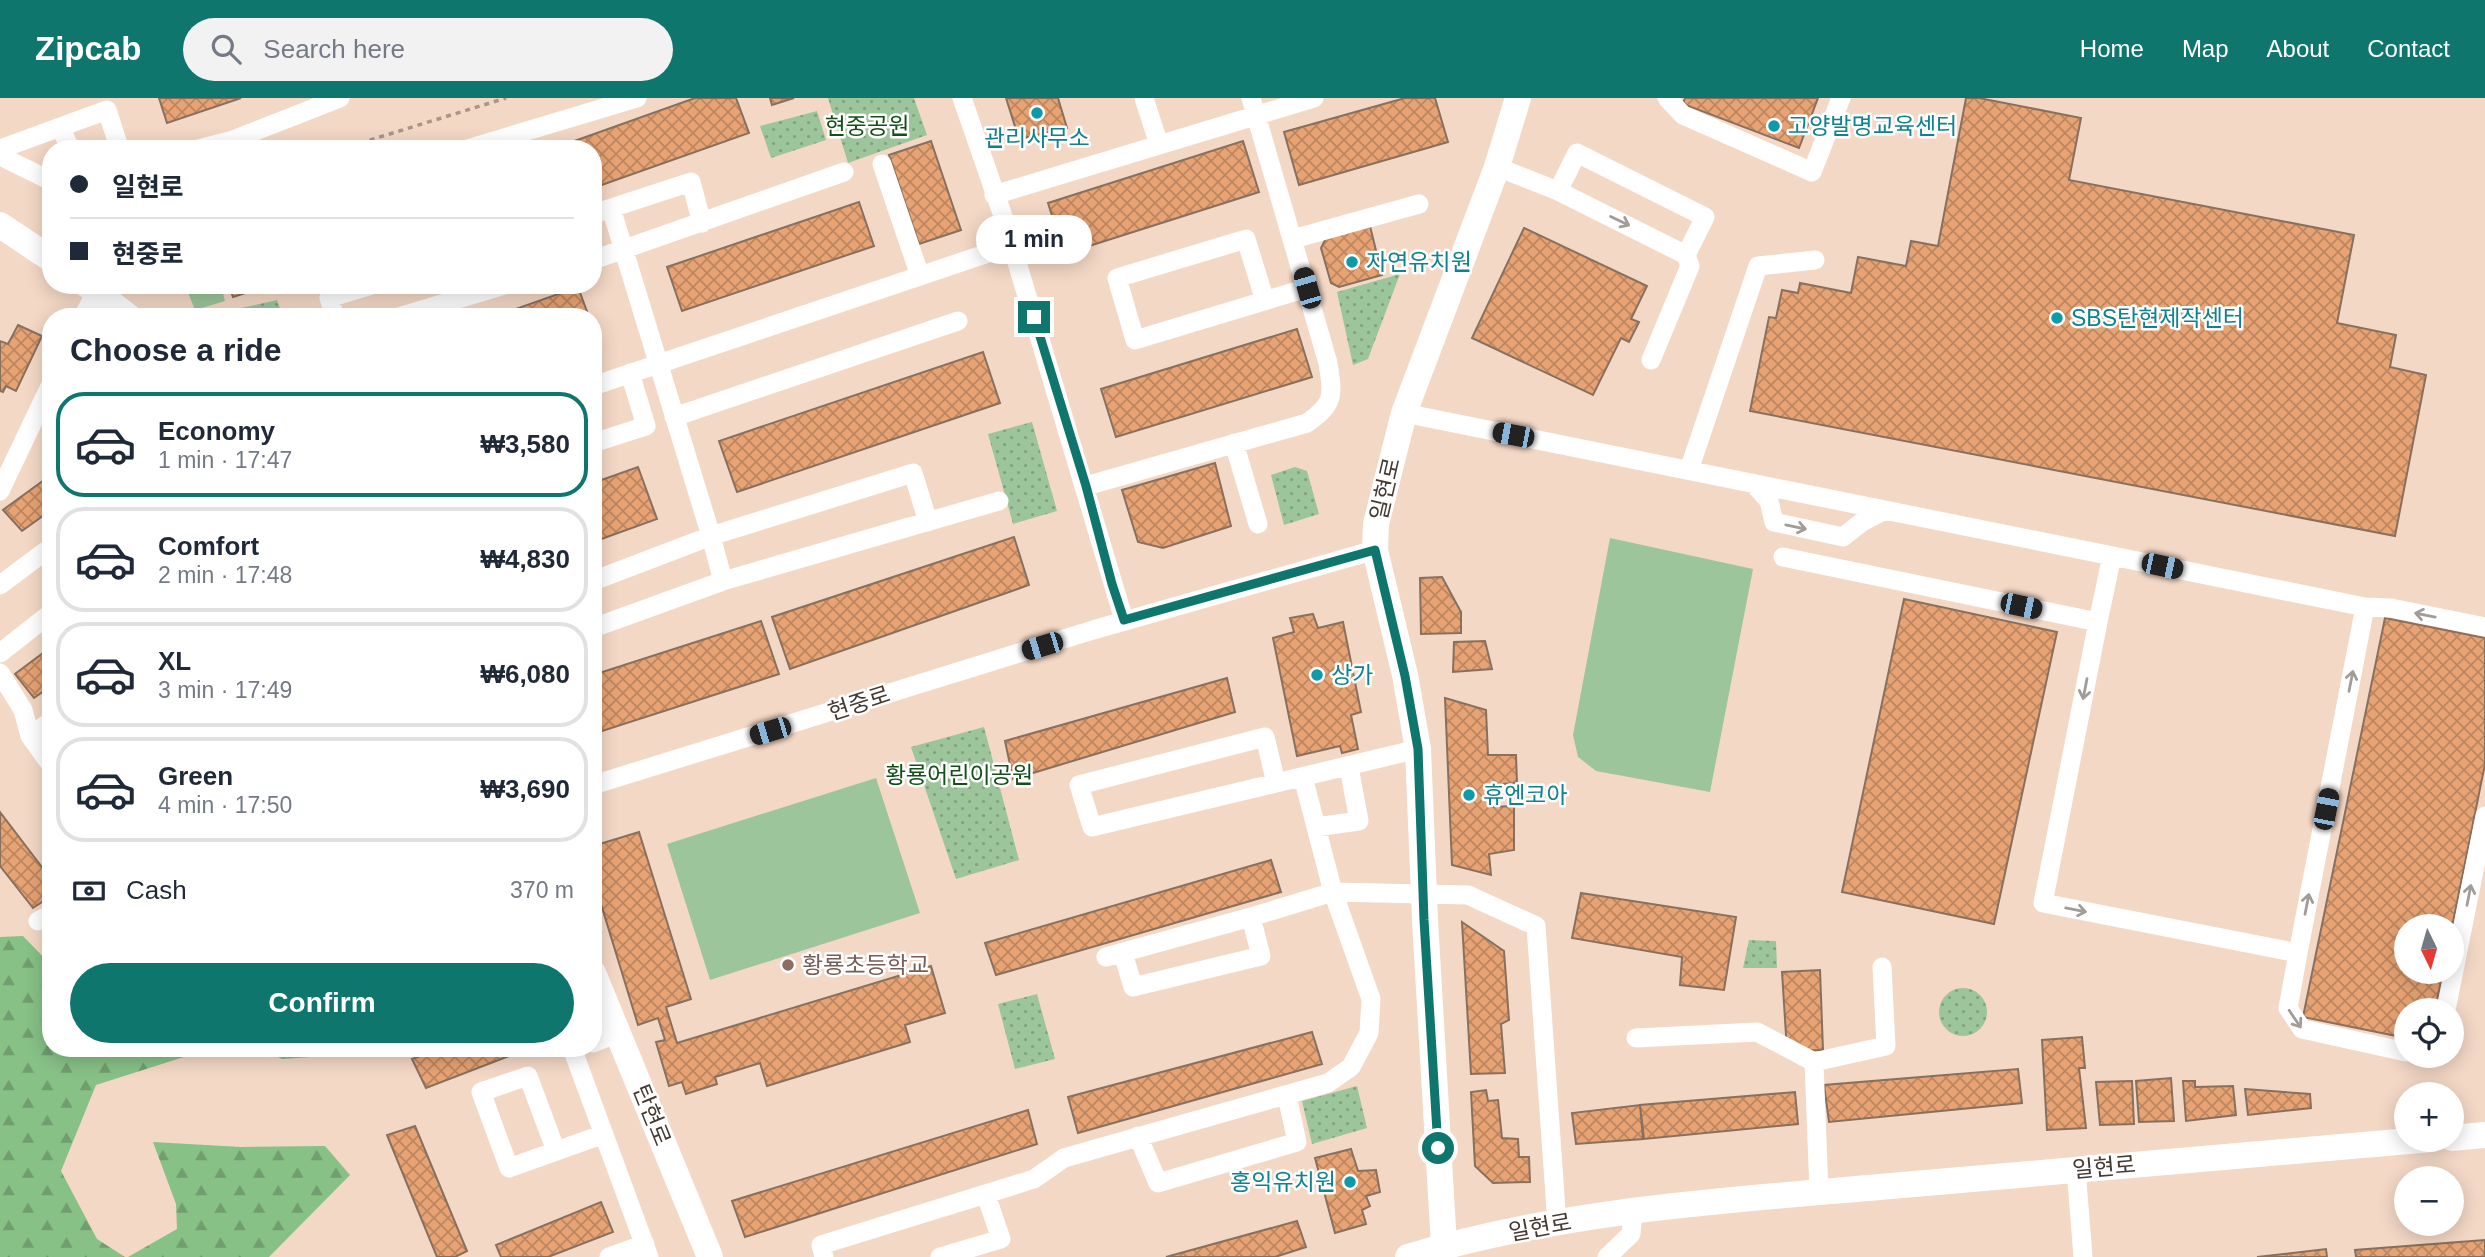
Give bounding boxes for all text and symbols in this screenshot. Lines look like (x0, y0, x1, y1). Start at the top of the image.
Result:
search box (183, 18, 673, 81)
text: Zipcab (35, 30, 141, 67)
icon: search (207, 30, 245, 68)
text: Search here (263, 34, 405, 64)
text: Home (2080, 35, 2144, 62)
text: Map (2182, 35, 2229, 62)
text: About (2267, 35, 2329, 62)
text: Contact (2367, 35, 2450, 62)
marker: 관리사무소 (1029, 105, 1045, 121)
park label: 현중공원 (825, 113, 909, 139)
place label: 고양발명교육센터 (1788, 113, 1957, 139)
marker: 고양발명교육센터 (1766, 118, 1782, 134)
place label: 관리사무소 (984, 125, 1090, 151)
text: 일현로 (112, 172, 184, 202)
one-way arrow (1609, 215, 1629, 229)
callout: 1 min (976, 216, 1092, 264)
text: 1 min (1004, 226, 1064, 252)
text: 현중로 (112, 239, 184, 269)
place label: 자연유치원 (1366, 249, 1472, 275)
marker: 자연유치원 (1344, 254, 1360, 270)
car (1292, 265, 1323, 311)
route end (1018, 301, 1050, 333)
place label: SBS탄현제작센터 (2071, 305, 2244, 331)
marker: SBS탄현제작센터 (2049, 310, 2065, 326)
text: Choose a ride (70, 332, 282, 368)
icon: car (74, 413, 137, 476)
text: Economy (158, 416, 275, 446)
car (1491, 421, 1536, 449)
text: ₩3,580 (480, 429, 570, 459)
text: 1 min · 17:47 (158, 447, 292, 473)
street label: 일현로 (1365, 455, 1405, 523)
one-way arrow (1784, 520, 1807, 534)
icon: car (74, 528, 137, 591)
text: Comfort (158, 531, 259, 561)
text: ₩4,830 (480, 544, 570, 574)
car (2140, 551, 2185, 581)
text: 2 min · 17:48 (158, 562, 292, 588)
car (1999, 591, 2044, 621)
one-way arrow (2414, 607, 2437, 621)
car (1019, 630, 1066, 662)
icon: car (74, 643, 137, 706)
text: XL (158, 646, 191, 676)
text: ₩6,080 (480, 659, 570, 689)
place label: 상가 (1331, 662, 1373, 688)
marker: 상가 (1309, 667, 1325, 683)
one-way arrow (2344, 670, 2358, 693)
text: 3 min · 17:49 (158, 677, 292, 703)
one-way arrow (2077, 677, 2091, 700)
street label: 현중로 (825, 681, 893, 725)
car (747, 715, 794, 747)
icon: car (74, 758, 137, 821)
text: Green (158, 761, 233, 791)
park label: 황룡어린이공원 (885, 762, 1033, 788)
text: ₩3,690 (480, 774, 570, 804)
place label: 휴엔코아 (1483, 782, 1568, 808)
car (2312, 786, 2341, 832)
marker: 휴엔코아 (1461, 787, 1477, 803)
text: 4 min · 17:50 (158, 792, 292, 818)
icon: cash (70, 872, 108, 910)
text: Cash (126, 875, 187, 905)
text: 370 m (510, 877, 574, 903)
one-way arrow (2463, 884, 2477, 907)
one-way arrow (2301, 893, 2315, 916)
one-way arrow (2064, 903, 2087, 917)
north arrow (2394, 914, 2464, 984)
map controls (2394, 914, 2464, 1236)
place label: 황룡초등학교 (802, 952, 929, 978)
marker: 황룡초등학교 (780, 957, 796, 973)
button: Confirm (70, 963, 574, 1043)
button: locate (2394, 998, 2464, 1068)
one-way arrow (2288, 1008, 2302, 1028)
street label: 탄현로 (628, 1081, 676, 1149)
button: + (2394, 1082, 2464, 1152)
route start (1422, 1132, 1454, 1164)
street label: 일현로 (2071, 1151, 2137, 1183)
button: − (2394, 1166, 2464, 1236)
place label: 홍익유치원 (1230, 1169, 1336, 1195)
marker: 홍익유치원 (1342, 1174, 1358, 1190)
street label: 일현로 (1506, 1209, 1574, 1245)

